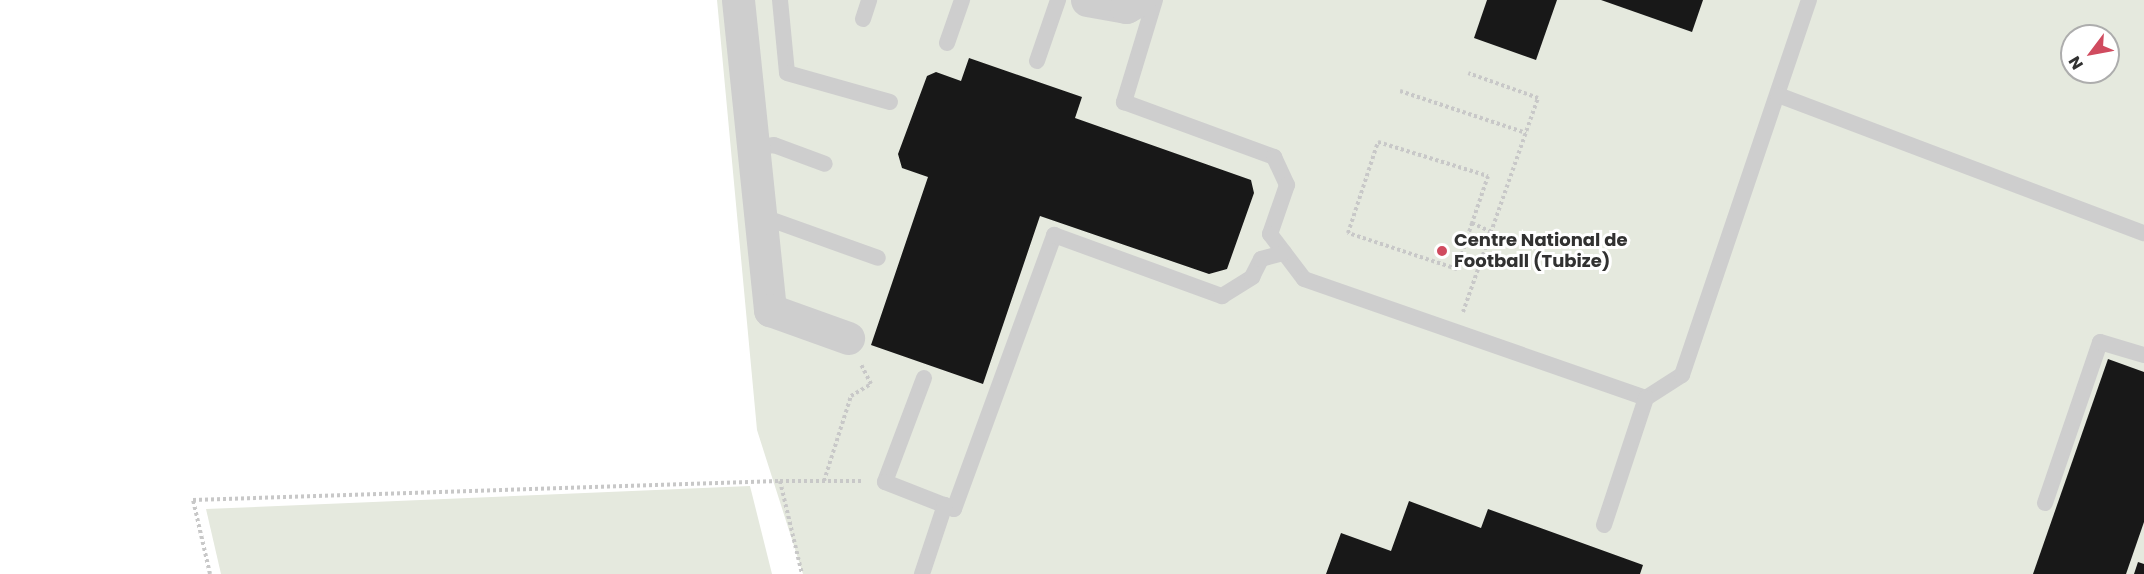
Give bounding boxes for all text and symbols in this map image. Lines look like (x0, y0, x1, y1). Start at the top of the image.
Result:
north arrow (2060, 24, 2120, 84)
text: N (2063, 52, 2089, 74)
place label: Centre National de Football (Tubize) (1454, 230, 1627, 272)
marker: Centre National de Football (Tubize) (1435, 244, 1449, 258)

